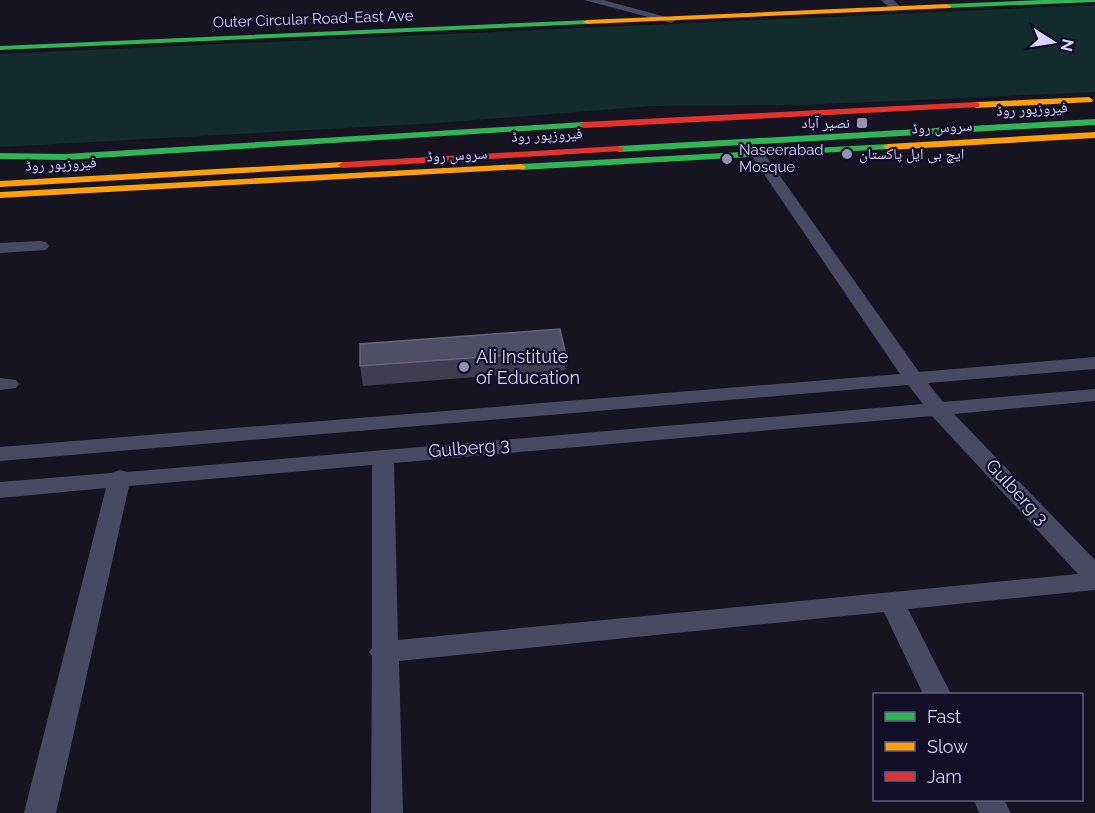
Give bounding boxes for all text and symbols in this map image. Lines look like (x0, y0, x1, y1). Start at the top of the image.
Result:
street label: Outer Circular Road-East Ave (212, 6, 414, 31)
north arrow (1023, 12, 1083, 72)
text: N (1057, 37, 1078, 53)
street label: فیروزپور روڈ (996, 98, 1068, 120)
place label: نصیر آباد (801, 114, 850, 132)
marker: نصیر آباد (855, 116, 869, 130)
street label: سروس روڈ (911, 116, 973, 139)
street label: فیروزپور روڈ (511, 124, 583, 146)
place label: Naseerabad Mosque (739, 141, 824, 176)
street label: سروس روڈ (426, 144, 488, 167)
place label: ایچ بی ایل پاکستان (859, 145, 964, 164)
marker: ایچ بی ایل پاکستان (840, 147, 854, 161)
marker: Naseerabad Mosque (720, 152, 734, 166)
street label: فیروزپور روڈ (25, 153, 97, 175)
place label: Ali Institute of Education (476, 346, 580, 388)
marker: Ali Institute of Education (457, 360, 471, 374)
street label: Gulberg 3 (427, 433, 510, 462)
street label: Gulberg 3 (982, 455, 1053, 529)
legend (873, 693, 1083, 801)
text: Fast (927, 706, 961, 727)
text: Slow (927, 736, 968, 757)
text: Jam (927, 766, 962, 787)

